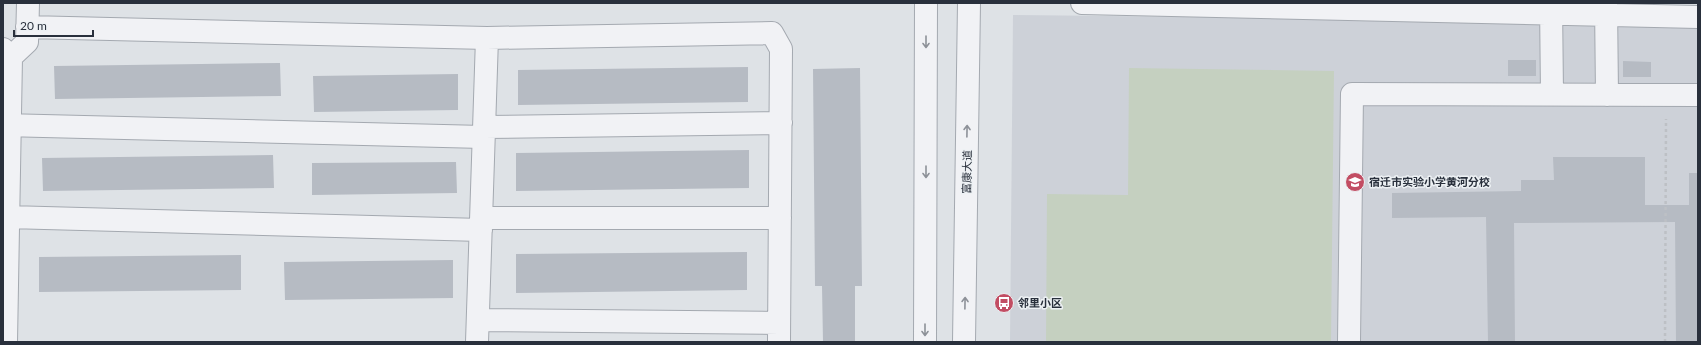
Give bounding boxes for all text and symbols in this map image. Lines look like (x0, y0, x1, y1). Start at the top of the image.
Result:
scale bar (14, 12, 93, 38)
text: 20 m (20, 18, 47, 33)
one-way arrow (922, 35, 930, 48)
one-way arrow (963, 125, 971, 138)
street label: 富康大道 (960, 150, 973, 194)
one-way arrow (922, 165, 930, 178)
school or university icon: 宿迁市实验小学黄河分校 (1344, 171, 1366, 193)
place label: 宿迁市实验小学黄河分校 (1369, 175, 1490, 188)
bus stop icon: 邻里小区 (993, 292, 1015, 314)
place label: 邻里小区 (1018, 296, 1062, 309)
one-way arrow (961, 297, 969, 310)
one-way arrow (921, 323, 929, 336)

